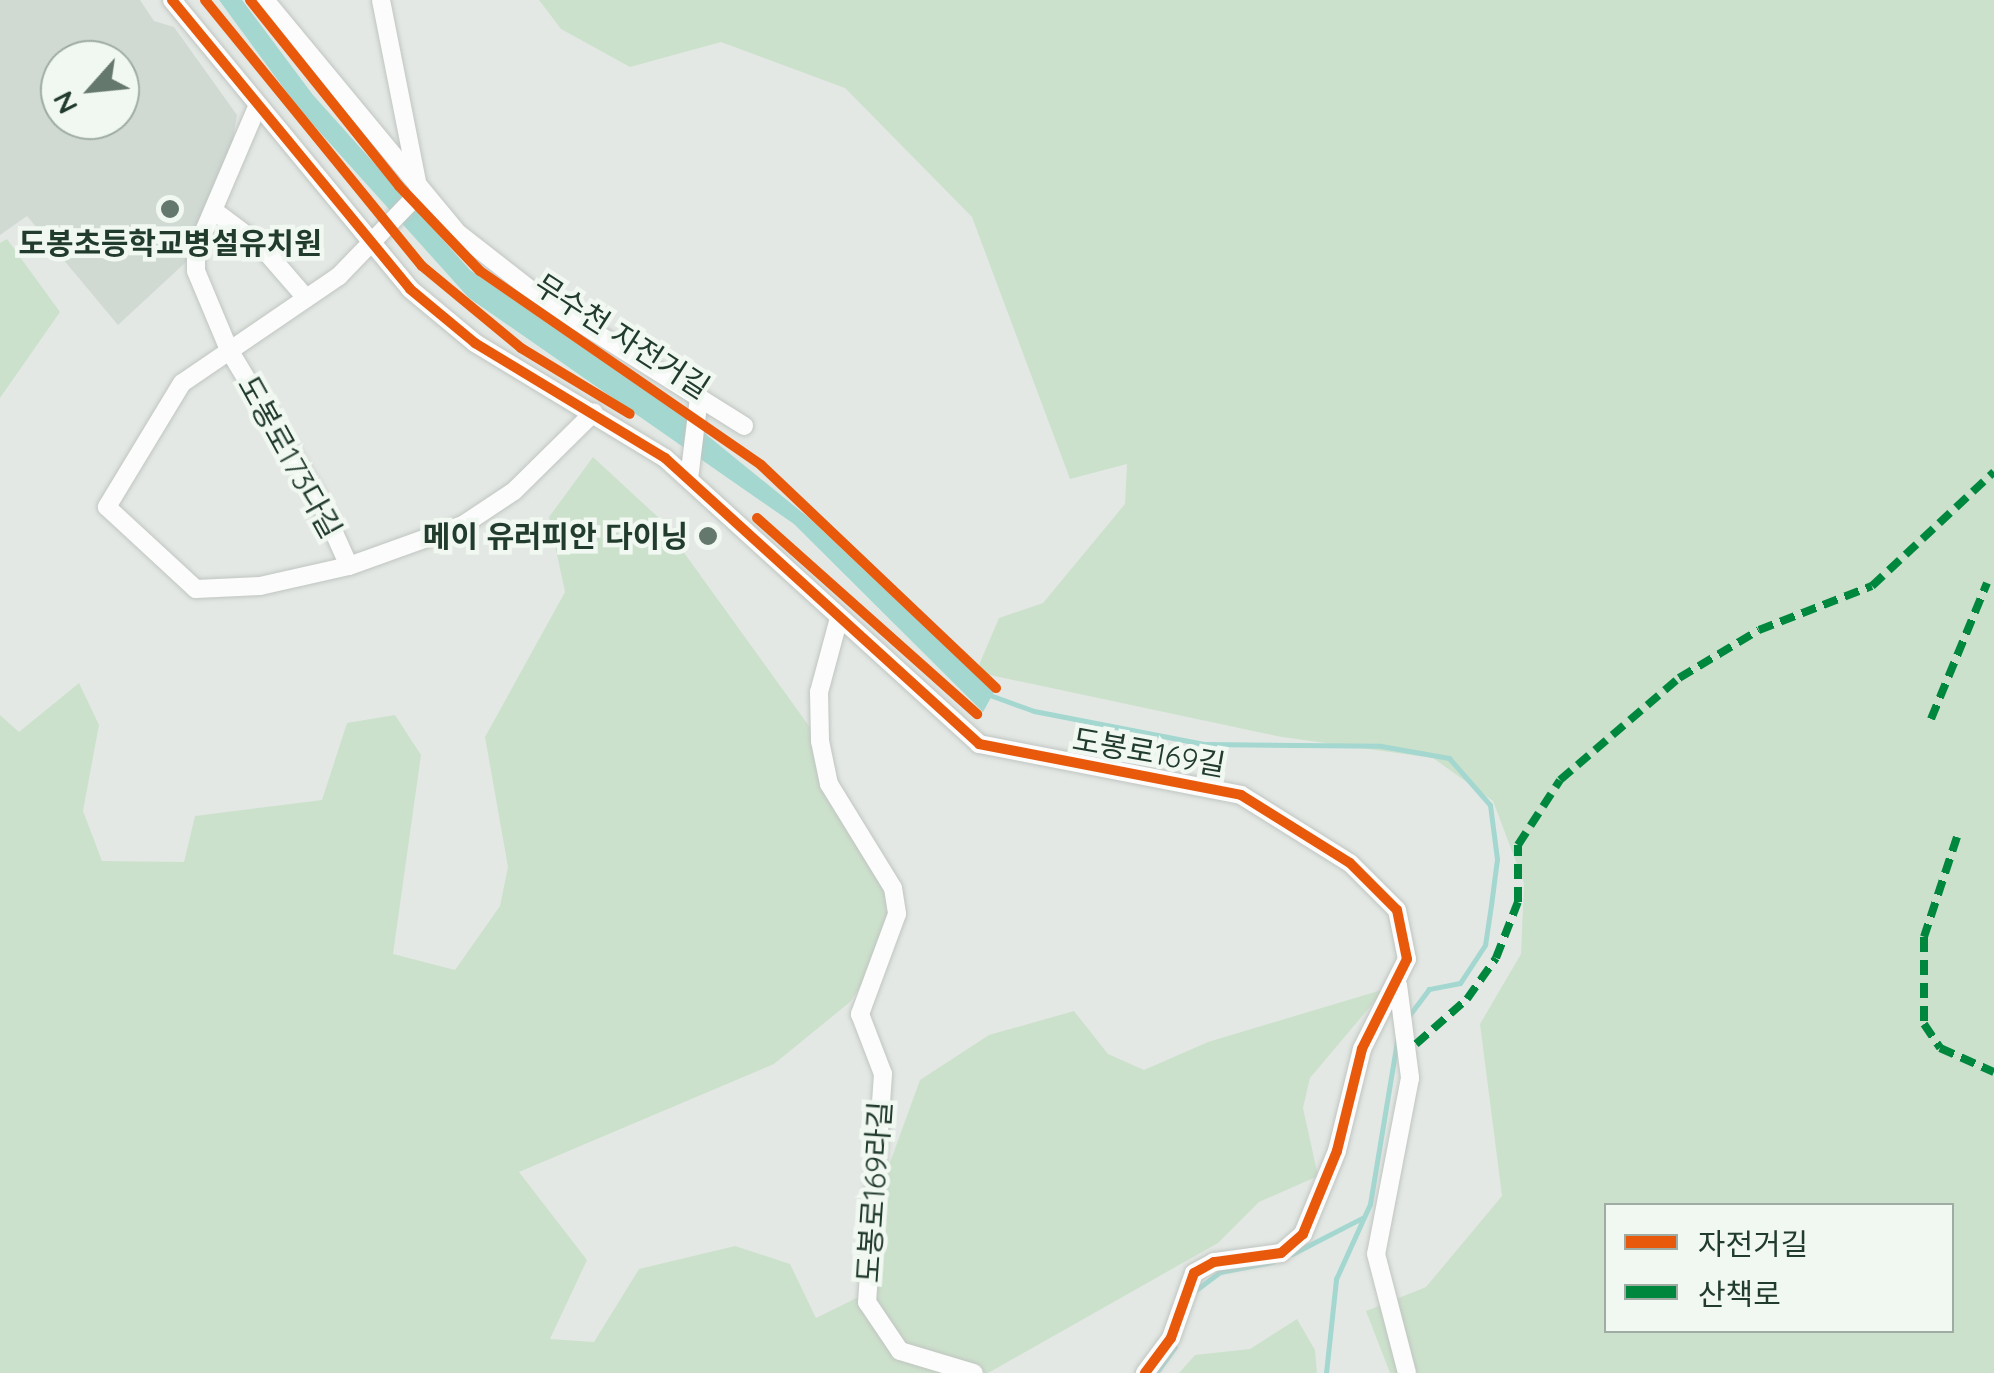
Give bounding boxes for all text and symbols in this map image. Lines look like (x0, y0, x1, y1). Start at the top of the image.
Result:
north arrow (40, 40, 140, 140)
text: N (44, 86, 85, 120)
marker: 도봉초등학교병설유치원 (159, 198, 181, 220)
place label: 도봉초등학교병설유치원 (18, 225, 322, 261)
street label: 무수천 자전거길 (528, 266, 716, 406)
street label: 도봉로173다길 (231, 369, 349, 545)
place label: 메이 유러피안 다이닝 (423, 518, 688, 554)
marker: 메이 유러피안 다이닝 (697, 525, 719, 547)
street label: 도봉로169길 (1070, 721, 1228, 783)
street label: 도봉로169라길 (850, 1100, 898, 1284)
legend (1604, 1203, 1954, 1333)
text: 자전거길 (1698, 1225, 1808, 1263)
text: 산책로 (1698, 1275, 1781, 1313)

